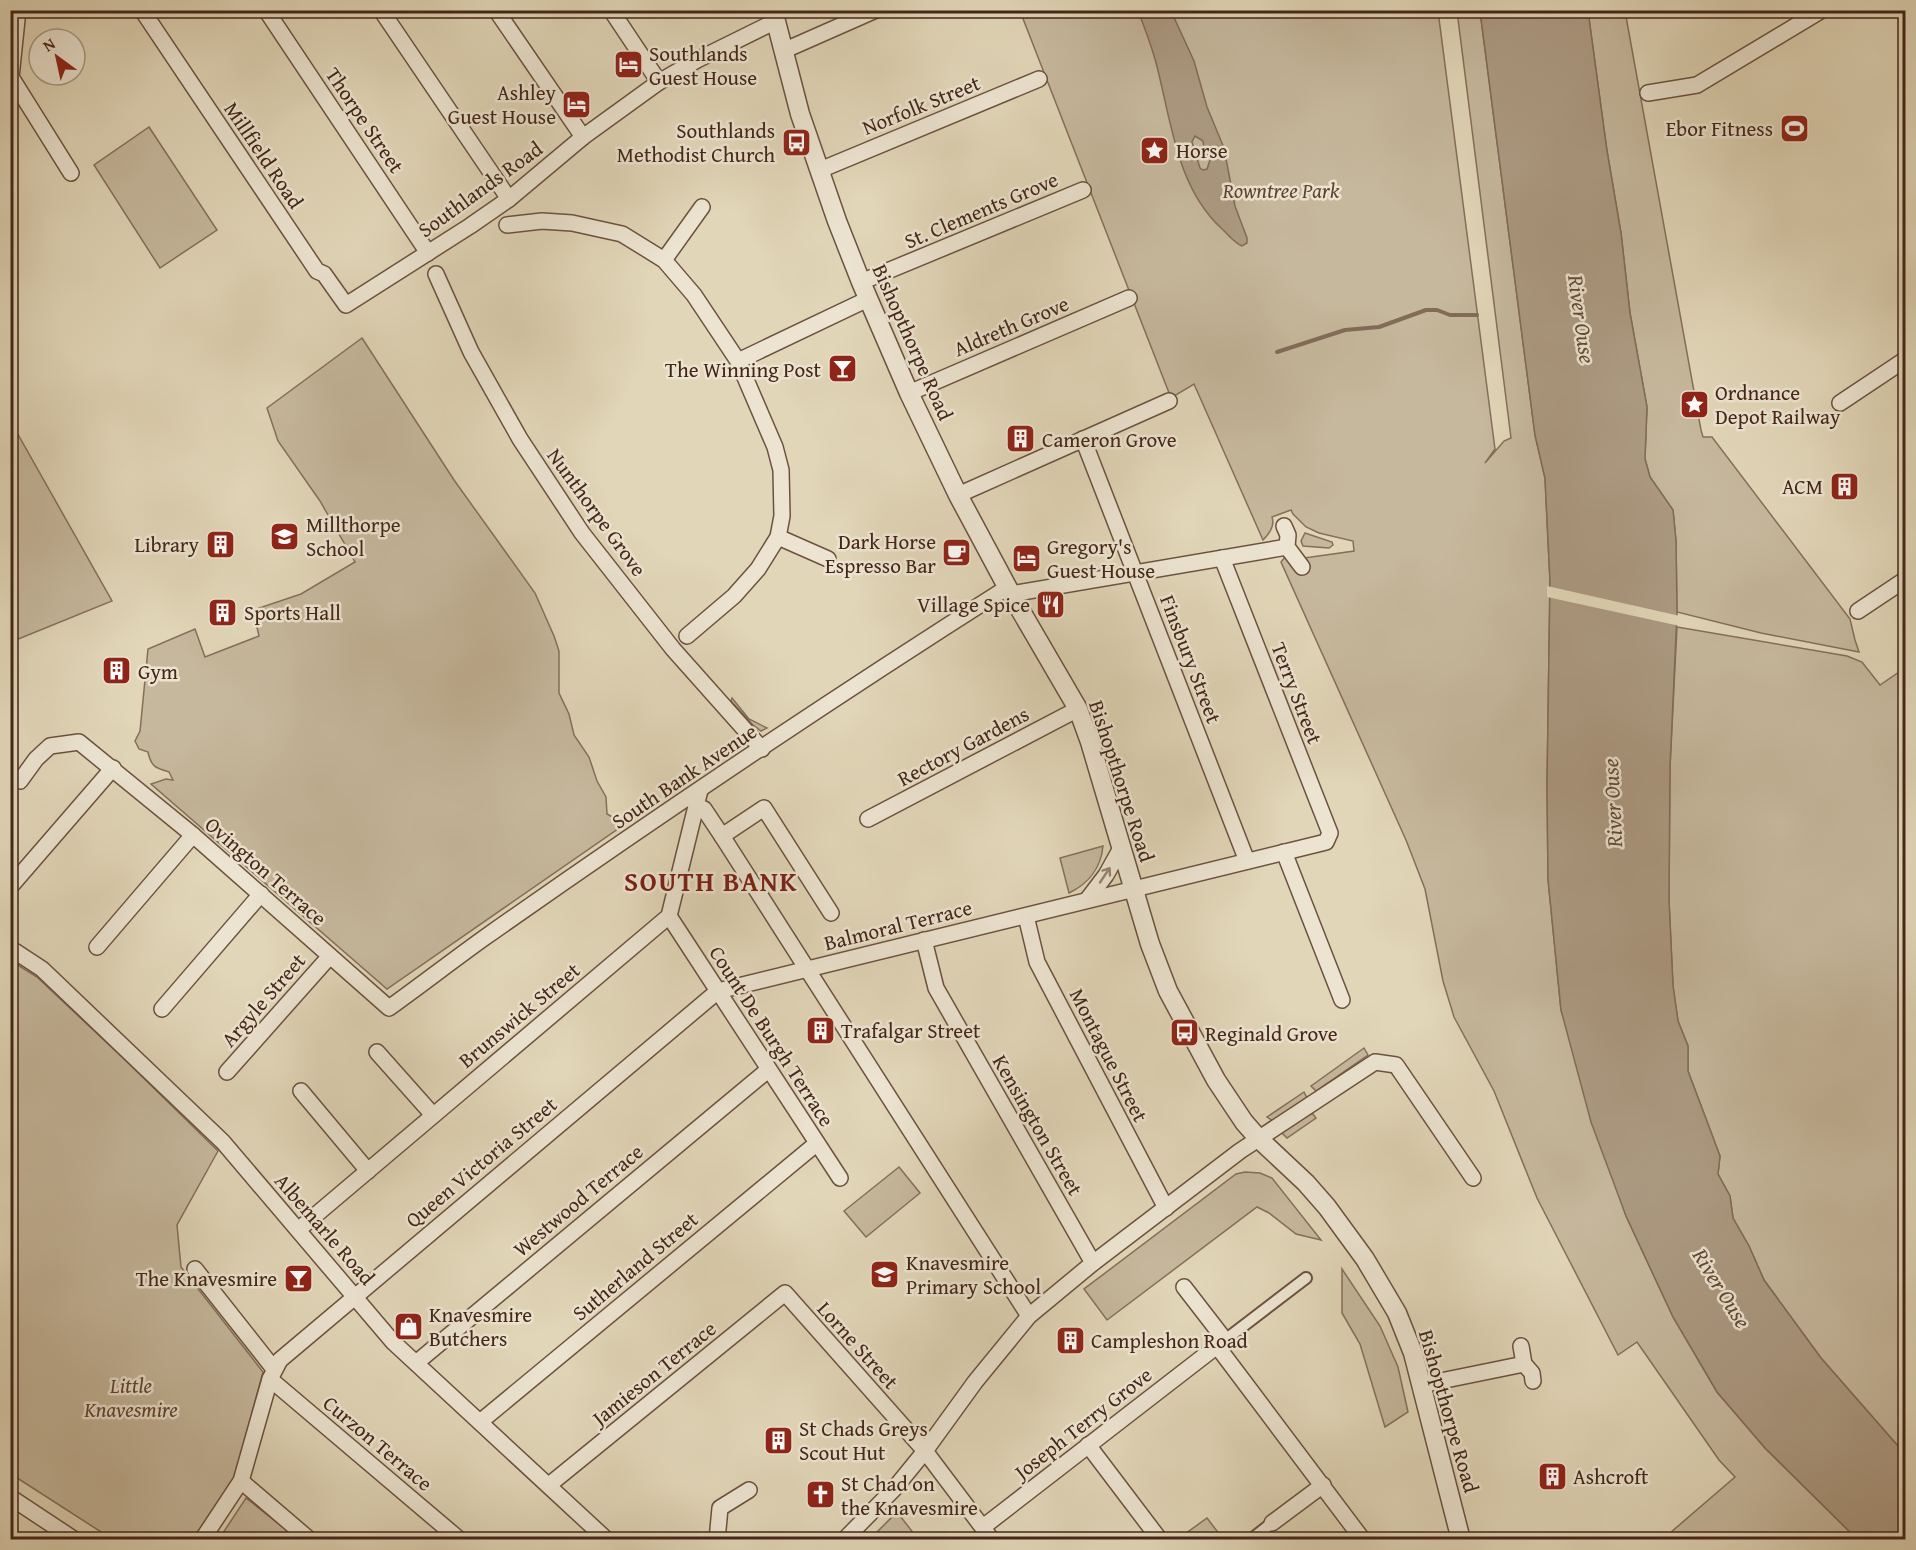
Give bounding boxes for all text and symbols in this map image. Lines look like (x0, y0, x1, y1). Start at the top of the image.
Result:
north arrow (27, 27, 87, 87)
text: N (38, 31, 60, 57)
place label: Southlands Guest House (649, 38, 757, 93)
hotel icon: Southlands Guest House (612, 49, 644, 81)
street label: Thorpe Street (318, 61, 412, 180)
street label: Norfolk Street (857, 67, 985, 143)
place label: Ashley Guest House (448, 77, 557, 132)
hotel icon: Ashley Guest House (561, 88, 593, 120)
street label: Millfield Road (217, 95, 312, 215)
sports icon: Ebor Fitness (1778, 112, 1810, 144)
place label: Ebor Fitness (1666, 113, 1773, 144)
place label: Southlands Methodist Church (617, 115, 775, 170)
bus stop icon: Southlands Methodist Church (780, 126, 812, 158)
street label: Southlands Road (411, 133, 549, 245)
place icon: Horse (1139, 134, 1171, 166)
place label: Horse (1176, 135, 1228, 166)
street label: St. Clements Grove (899, 164, 1063, 256)
park label: Rowntree Park (1222, 175, 1340, 206)
street label: Bishopthorpe Road (865, 259, 962, 426)
water label: River Ouse (1560, 272, 1604, 365)
street label: Aldreth Grove (948, 288, 1074, 364)
bar icon: The Winning Post (826, 353, 858, 385)
place label: The Winning Post (665, 354, 822, 385)
place label: Ordnance Depot Railway (1715, 377, 1841, 432)
place icon: Ordnance Depot Railway (1678, 388, 1710, 420)
building icon: Cameron Grove (1005, 423, 1037, 455)
place label: Cameron Grove (1042, 424, 1177, 455)
street label: Nunthorpe Grove (540, 441, 654, 583)
building icon: ACM (1828, 470, 1860, 502)
place label: ACM (1782, 471, 1823, 502)
place label: Millthorpe School (306, 509, 401, 564)
school or university icon: Millthorpe School (269, 520, 301, 552)
place label: Dark Horse Espresso Bar (825, 526, 936, 581)
building icon: Library (204, 528, 236, 560)
place label: Library (135, 529, 200, 560)
place label: Gregory's Guest House (1047, 531, 1155, 586)
cafe icon: Dark Horse Espresso Bar (941, 537, 973, 569)
hotel icon: Gregory's Guest House (1010, 542, 1042, 574)
restaurant icon: Village Spice (1035, 588, 1067, 620)
place label: Village Spice (917, 589, 1030, 620)
street label: Finsbury Street (1152, 590, 1230, 728)
building icon: Sports Hall (207, 596, 239, 628)
place label: Sports Hall (244, 597, 341, 628)
street label: Terry Street (1263, 638, 1331, 749)
building icon: Gym (101, 655, 133, 687)
place label: Gym (138, 656, 178, 687)
street label: Bishopthorpe Road (1081, 696, 1163, 867)
street label: Rectory Gardens (892, 698, 1034, 794)
street label: South Bank Avenue (605, 716, 763, 836)
water label: River Ouse (1594, 758, 1630, 849)
street label: Ovington Terrace (198, 809, 334, 933)
district label: SOUTH BANK (624, 861, 798, 901)
one-way arrow (1099, 867, 1111, 884)
street label: Balmoral Terrace (821, 892, 975, 958)
street label: Count De Burgh Terrace (702, 939, 842, 1133)
street label: Argyle Street (213, 946, 313, 1054)
street label: Brunswick Street (451, 954, 587, 1075)
street label: Montague Street (1062, 983, 1156, 1128)
building icon: Trafalgar Street (804, 1014, 836, 1046)
place label: Trafalgar Street (841, 1015, 981, 1046)
bus stop icon: Reginald Grove (1168, 1017, 1200, 1049)
place label: Reginald Grove (1205, 1018, 1338, 1049)
street label: Kensington Street (985, 1049, 1091, 1202)
street label: Queen Victoria Street (398, 1089, 564, 1235)
street label: Westwood Terrace (506, 1136, 650, 1264)
street label: Albemarle Road (268, 1166, 383, 1292)
street label: Sutherland Street (565, 1204, 705, 1328)
water label: River Ouse (1684, 1241, 1759, 1334)
place label: Knavesmire Primary School (906, 1247, 1041, 1302)
school or university icon: Knavesmire Primary School (869, 1258, 901, 1290)
bar icon: The Knavesmire (282, 1262, 314, 1294)
place label: The Knavesmire (136, 1263, 277, 1294)
street label: Lorne Street (810, 1294, 906, 1396)
place label: Knavesmire Butchers (429, 1299, 532, 1354)
shop icon: Knavesmire Butchers (392, 1310, 424, 1342)
street label: Jamieson Terrace (583, 1313, 723, 1435)
building icon: Campleshon Road (1054, 1324, 1086, 1356)
place label: Campleshon Road (1091, 1325, 1249, 1356)
street label: Bishopthorpe Road (1411, 1326, 1487, 1497)
street label: Joseph Terry Grove (1005, 1359, 1159, 1489)
park label: Little Knavesmire (83, 1370, 178, 1425)
street label: Curzon Terrace (316, 1388, 440, 1498)
place label: St Chads Greys Scout Hut (799, 1413, 928, 1468)
building icon: St Chads Greys Scout Hut (762, 1424, 794, 1456)
building icon: Ashcroft (1536, 1460, 1568, 1492)
place label: Ashcroft (1573, 1461, 1649, 1492)
place label: St Chad on the Knavesmire (841, 1468, 978, 1523)
church icon: St Chad on the Knavesmire (804, 1479, 836, 1511)

